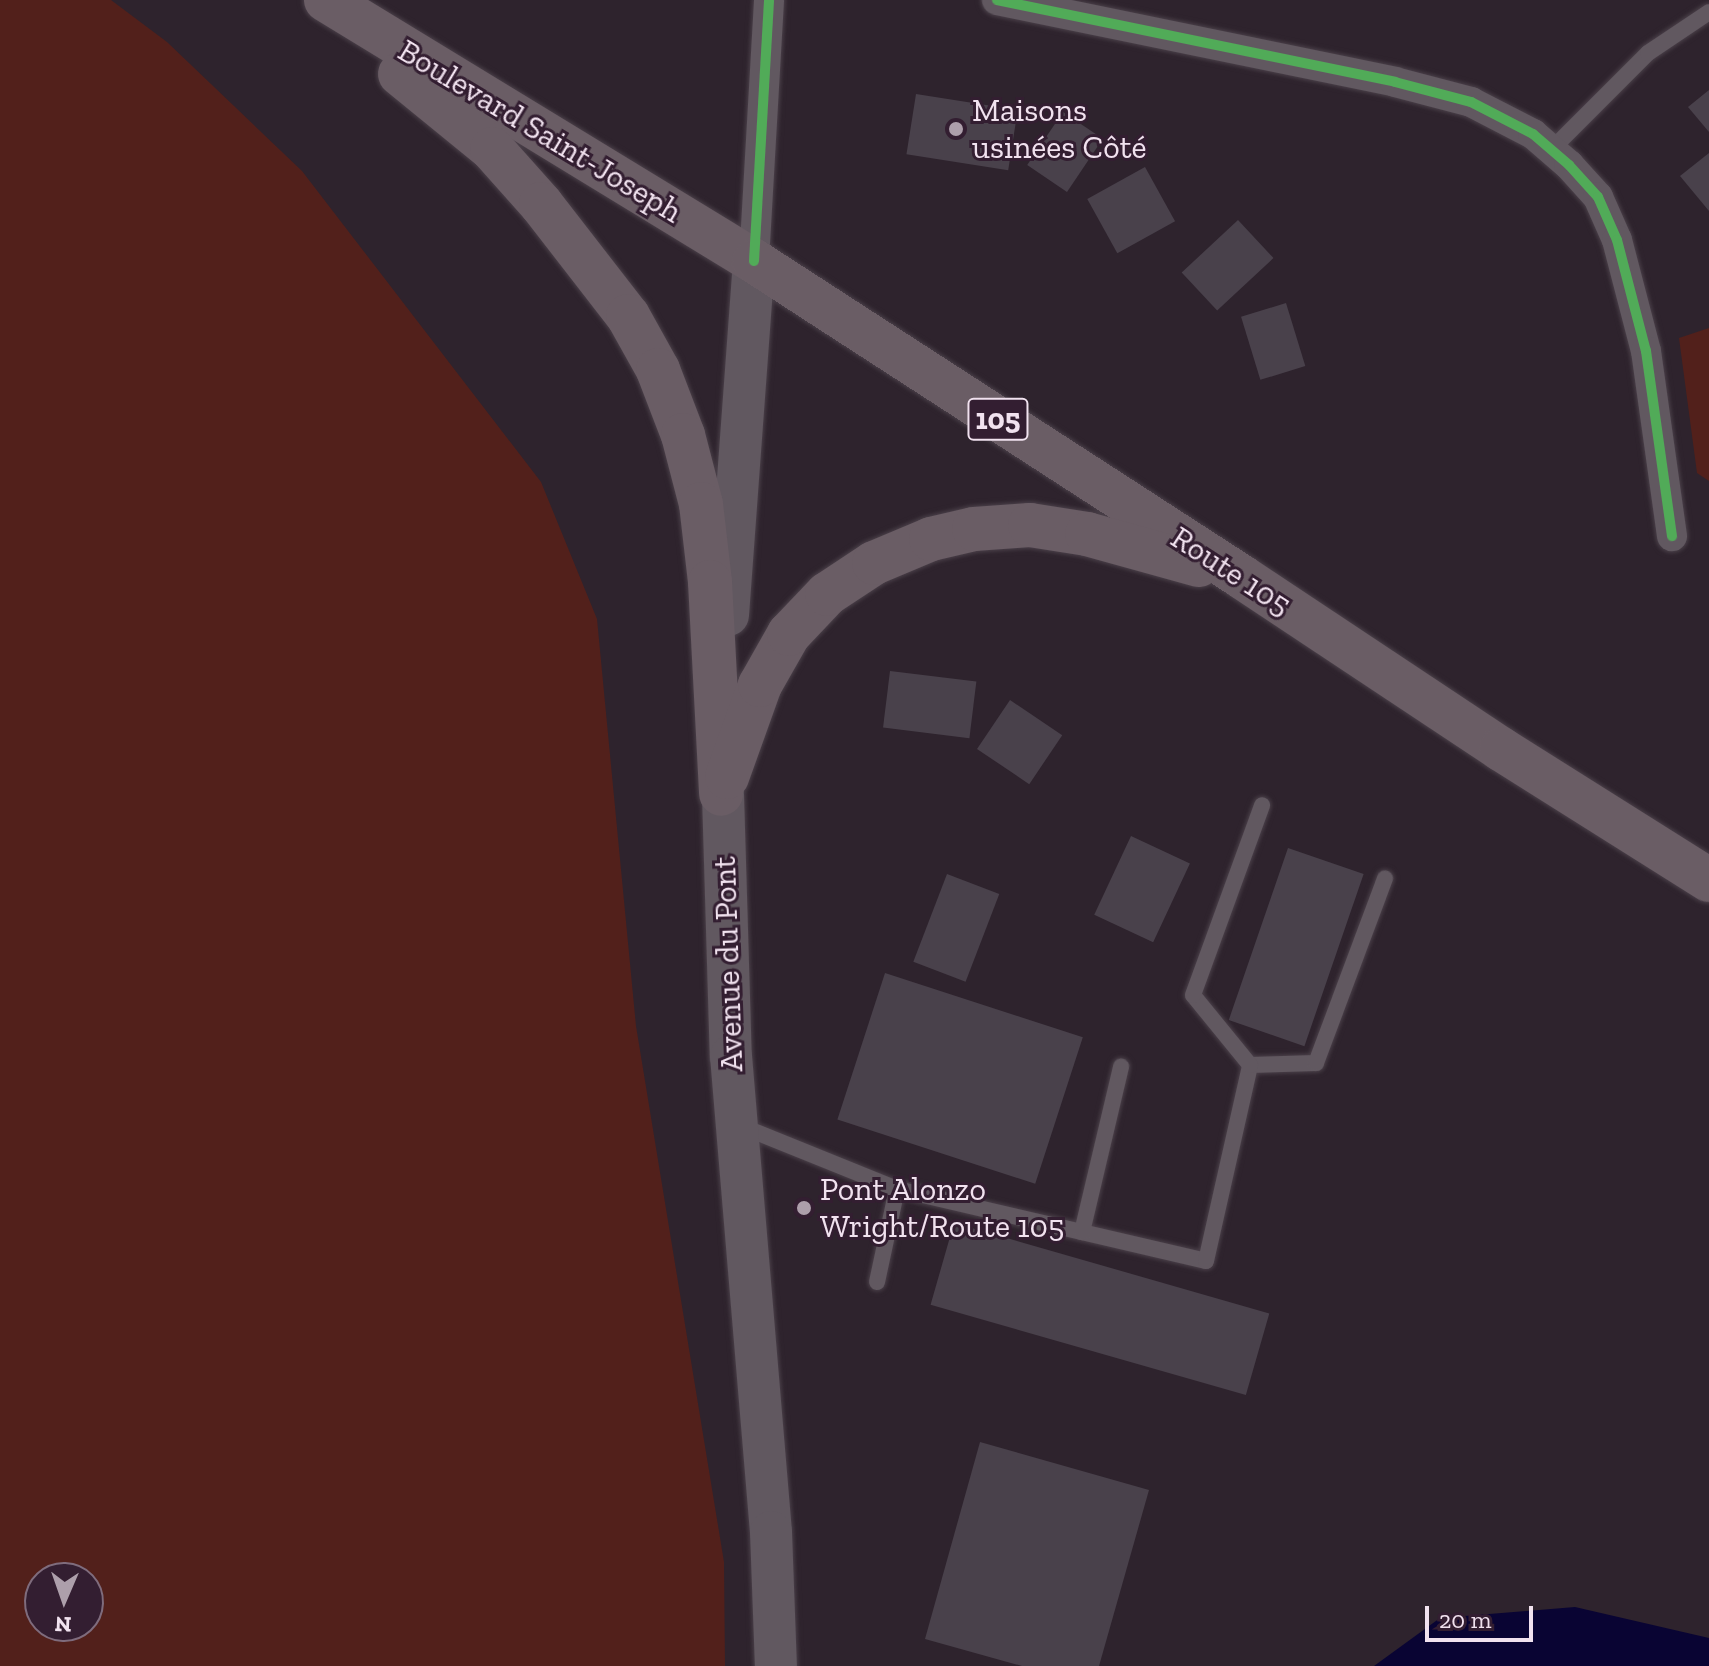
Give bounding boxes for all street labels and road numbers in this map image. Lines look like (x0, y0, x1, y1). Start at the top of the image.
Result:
street label: Boulevard Saint-Joseph (391, 31, 689, 231)
road number: 105 (966, 393, 1030, 445)
street label: Route 105 (1164, 518, 1298, 624)
street label: Avenue du Pont (705, 856, 751, 1072)

